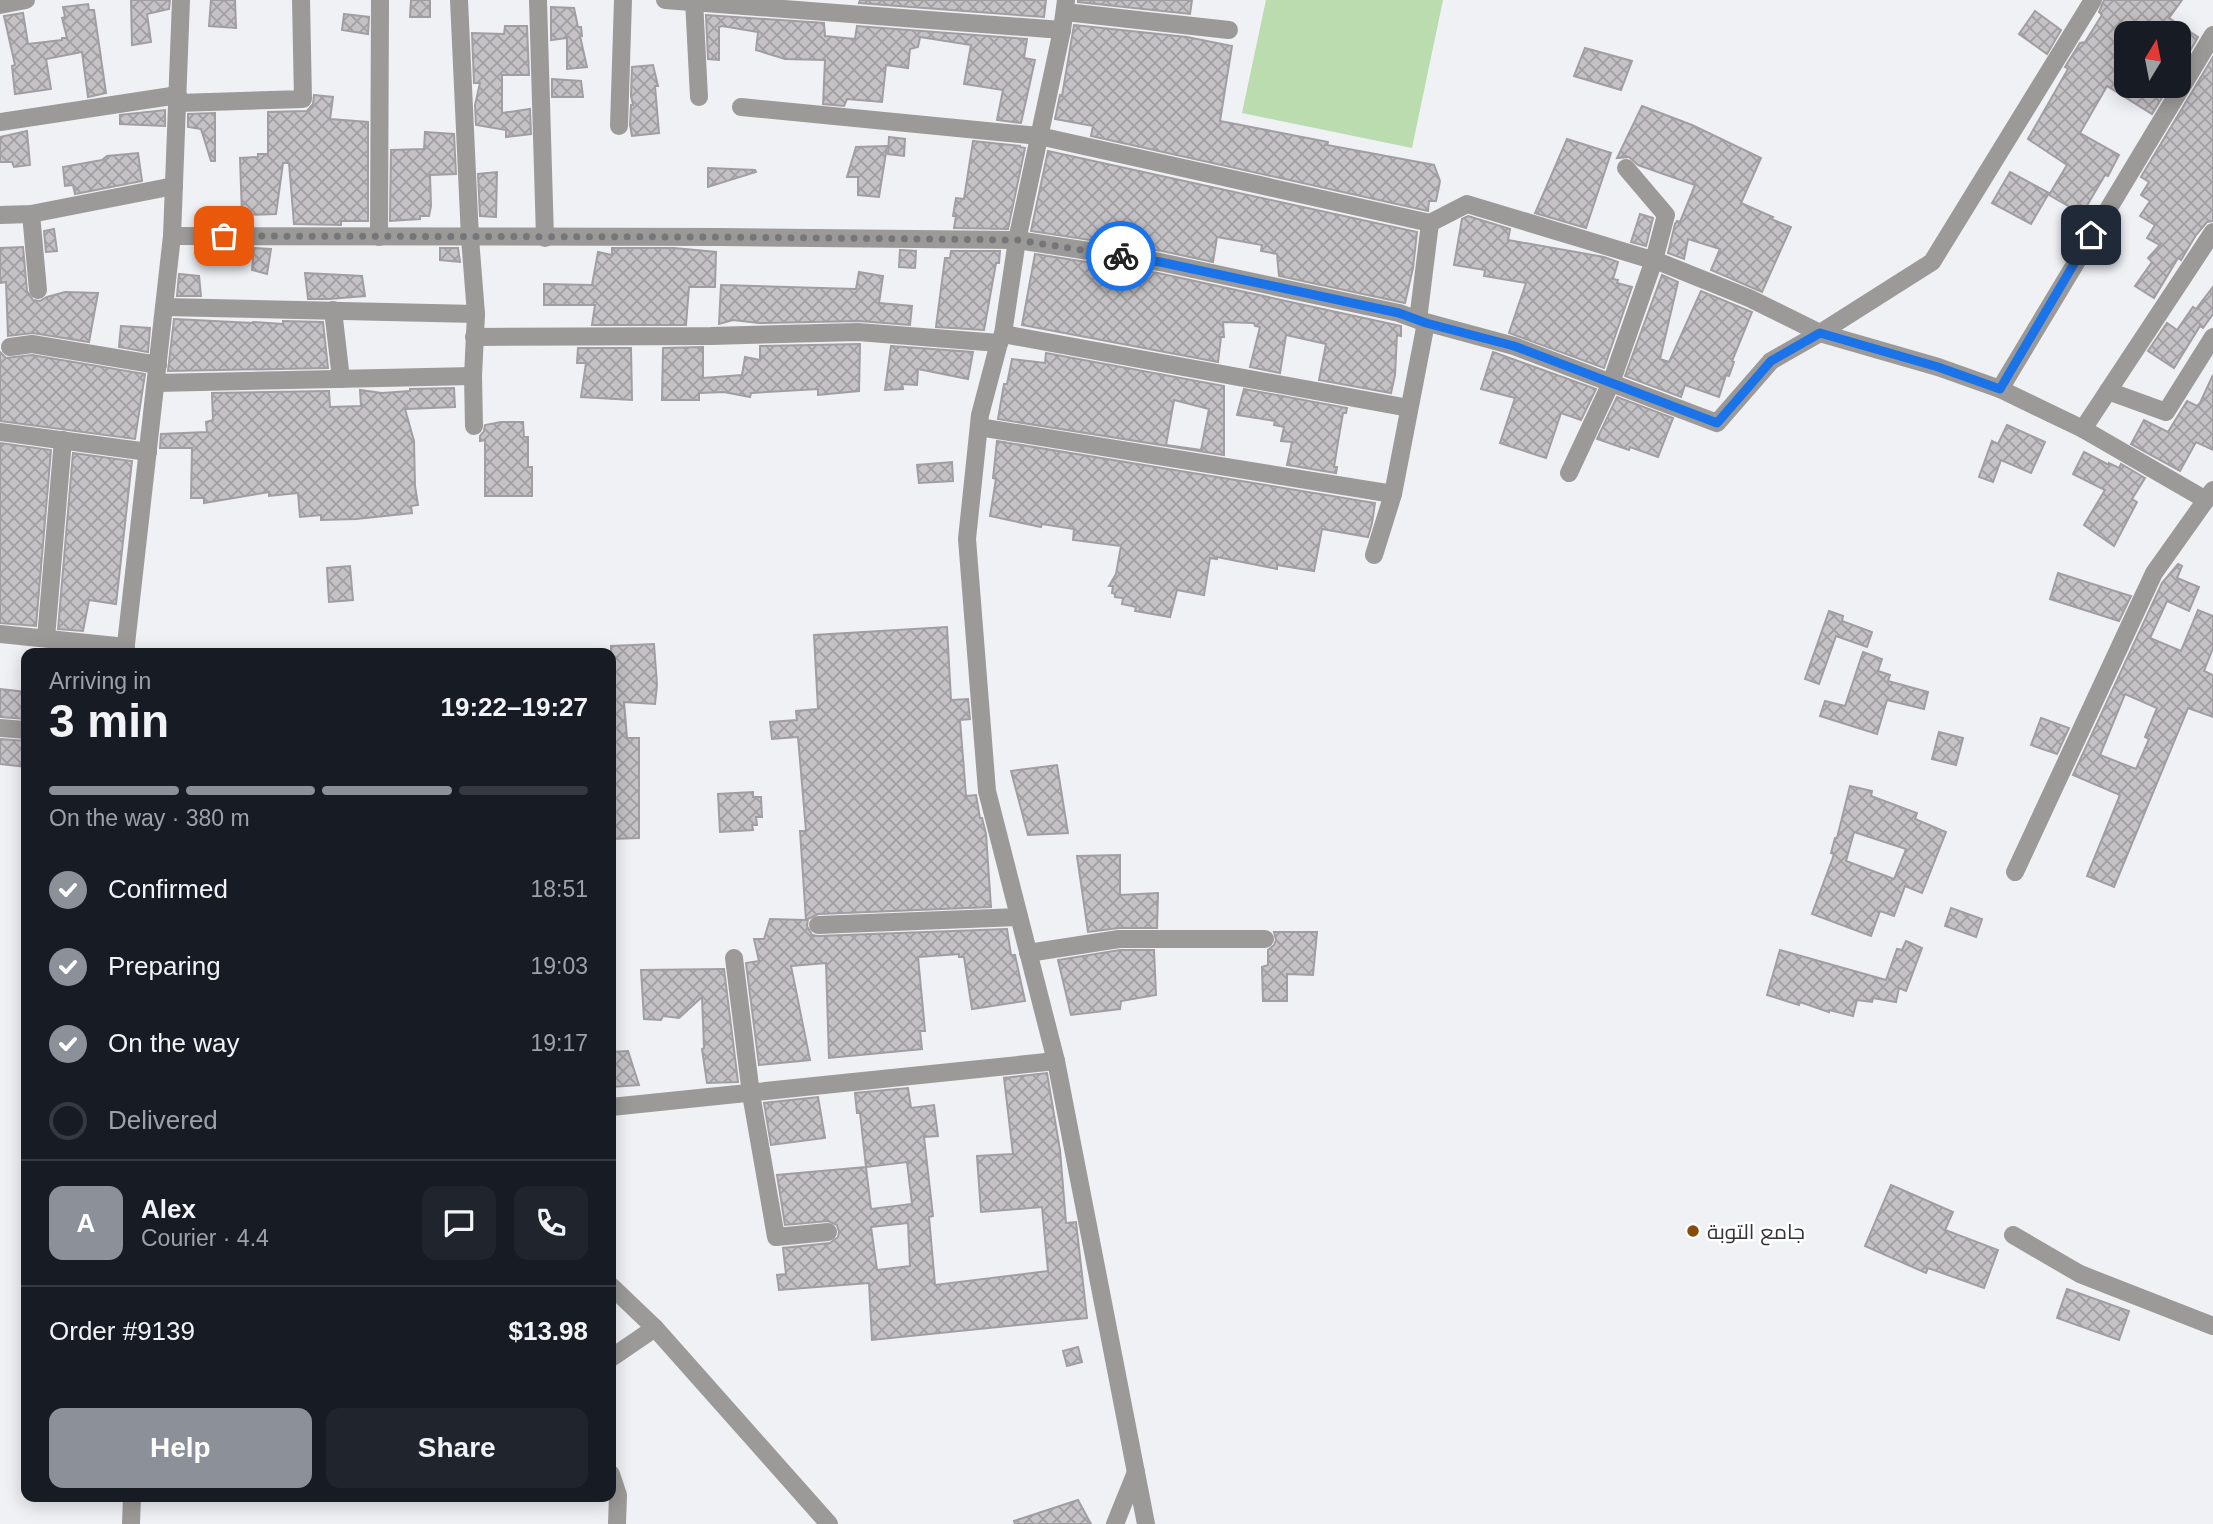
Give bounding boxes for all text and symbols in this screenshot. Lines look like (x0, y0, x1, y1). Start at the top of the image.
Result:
north arrow (2114, 21, 2191, 98)
map controls (2114, 21, 2191, 98)
pin (2061, 205, 2121, 265)
pin (194, 206, 254, 266)
icon: home (2072, 216, 2110, 254)
icon: bag (205, 217, 243, 255)
courier (1086, 221, 1156, 291)
icon: bike (1102, 237, 1140, 275)
text: Arriving in (49, 668, 151, 694)
text: 19:22–19:27 (441, 692, 588, 722)
text: 3 min (49, 695, 169, 747)
text: On the way · 380 m (49, 805, 250, 831)
icon: check (49, 871, 87, 909)
text: Confirmed (108, 874, 228, 904)
text: 18:51 (530, 876, 588, 902)
icon: check (49, 948, 87, 986)
text: Preparing (108, 951, 221, 981)
text: 19:03 (530, 953, 588, 979)
icon: check (49, 1025, 87, 1063)
text: On the way (108, 1028, 240, 1058)
text: 19:17 (530, 1030, 588, 1056)
text: Delivered (108, 1105, 218, 1135)
button: chat (422, 1186, 496, 1260)
button: phone (514, 1186, 588, 1260)
text: Alex (141, 1194, 196, 1224)
text: A (77, 1208, 95, 1238)
place label: جامع التوبة (1707, 1220, 1805, 1246)
marker: جامع التوبة (1685, 1223, 1701, 1239)
text: Courier · 4.4 (141, 1225, 269, 1251)
text: Order #9139 (49, 1316, 195, 1346)
text: $13.98 (508, 1316, 588, 1346)
button: Help (49, 1408, 312, 1488)
button: Share (326, 1408, 588, 1488)

